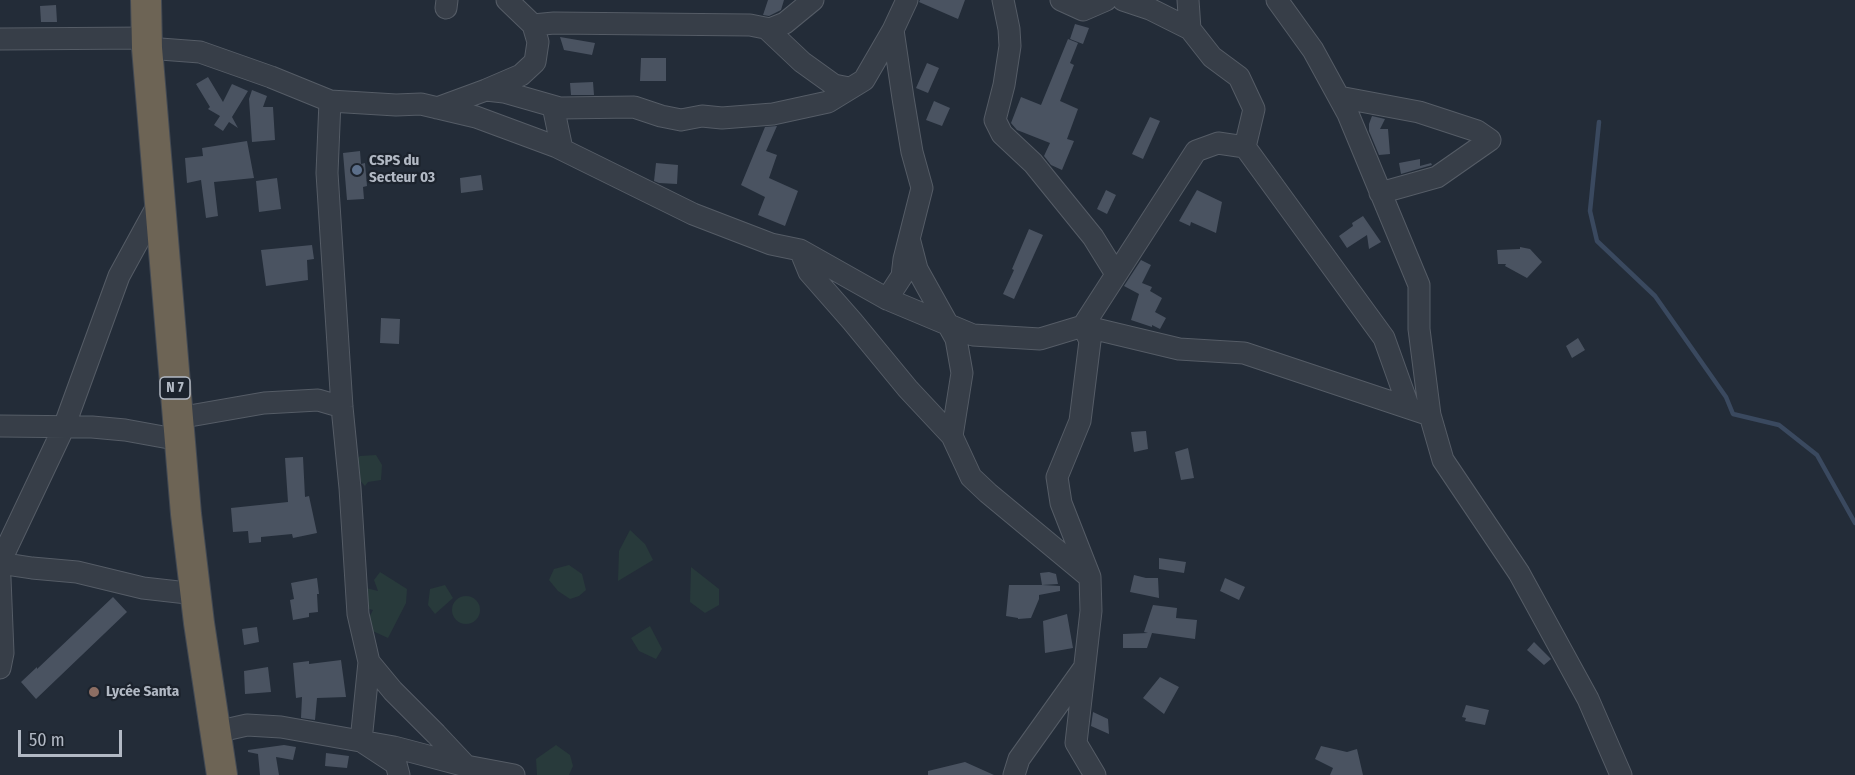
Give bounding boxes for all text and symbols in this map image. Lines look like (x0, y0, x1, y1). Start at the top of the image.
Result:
place label: CSPS du Secteur 03 (369, 152, 435, 187)
marker: CSPS du Secteur 03 (350, 163, 364, 177)
road number: N 7 (160, 377, 190, 399)
place label: Lycée Santa (106, 683, 179, 701)
marker: Lycée Santa (87, 685, 101, 699)
scale bar (21, 718, 124, 756)
text: 50 m (29, 729, 65, 751)

